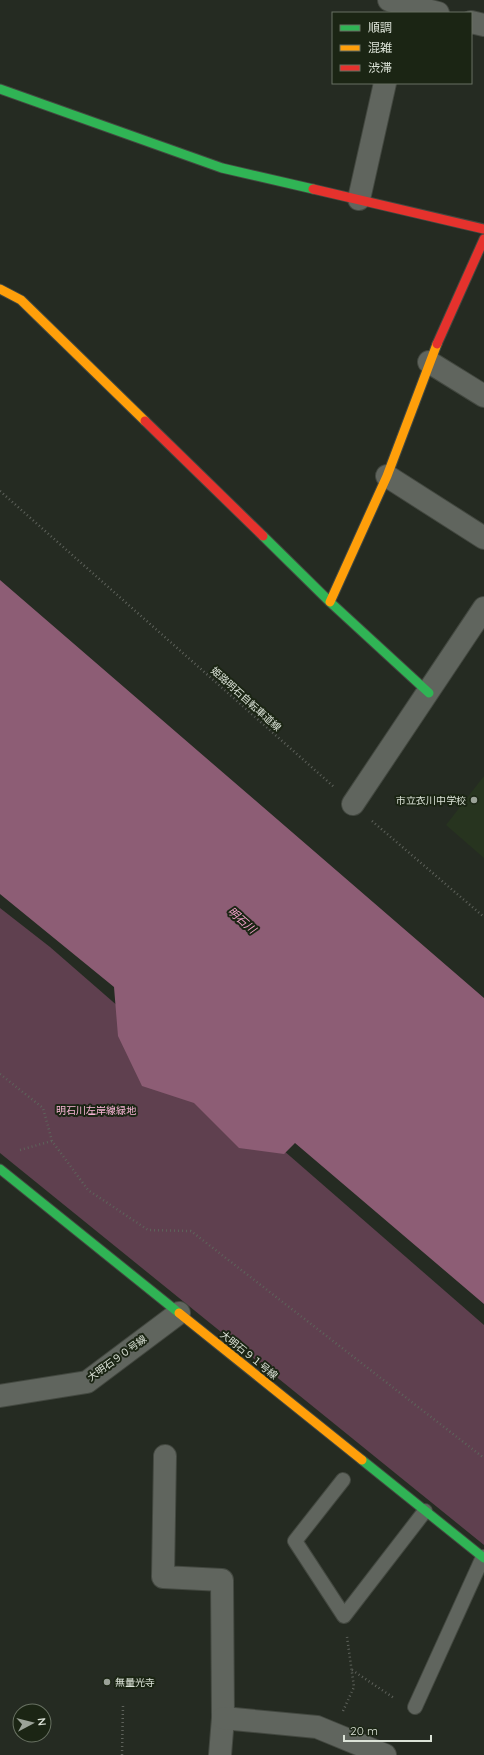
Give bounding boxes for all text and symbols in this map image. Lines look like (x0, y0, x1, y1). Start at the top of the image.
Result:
legend (332, 12, 472, 84)
text: 順調 (368, 20, 392, 35)
text: 混雑 (368, 40, 392, 55)
text: 渋滞 (368, 60, 392, 75)
street label: 姫路明石自転車道線 (208, 664, 284, 734)
place label: 市立衣川中学校 (396, 794, 466, 807)
marker: 市立衣川中学校 (469, 795, 479, 805)
water label: 明石川 (225, 904, 260, 937)
park label: 明石川左岸線緑地 (56, 1104, 137, 1117)
street label: 大明石９１号線 (218, 1328, 280, 1382)
street label: 大明石９０号線 (85, 1332, 149, 1384)
place label: 無量光寺 (115, 1676, 155, 1689)
marker: 無量光寺 (102, 1677, 112, 1687)
north arrow (12, 1703, 52, 1743)
text: N (34, 1717, 49, 1727)
scale bar (344, 1717, 431, 1743)
text: 20 m (350, 1723, 378, 1738)

